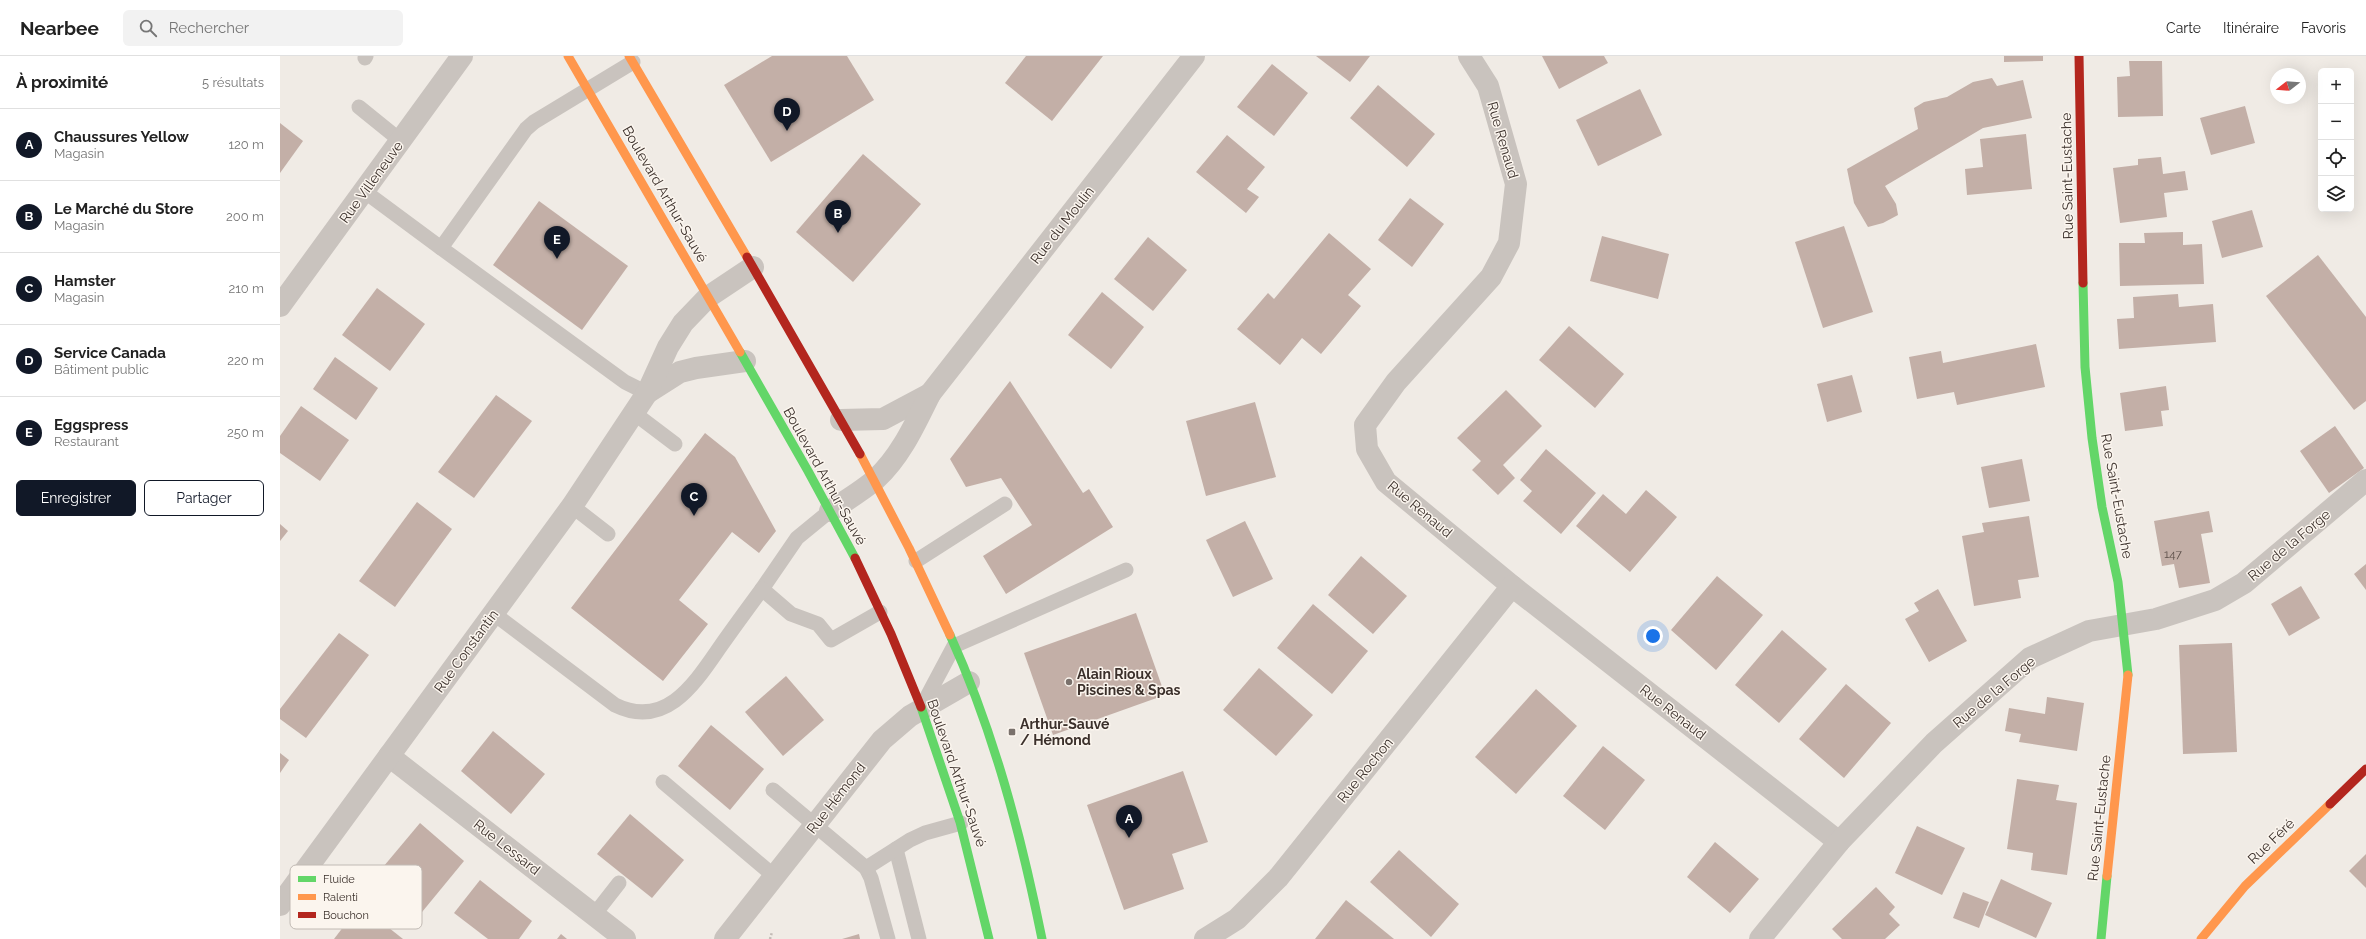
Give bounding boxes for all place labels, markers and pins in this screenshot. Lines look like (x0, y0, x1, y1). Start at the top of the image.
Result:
pin: D (774, 98, 800, 131)
pin: B (825, 200, 851, 233)
pin: E (544, 226, 570, 259)
pin: C (681, 483, 707, 516)
place label: Alain Rioux Piscines & Spas (1077, 666, 1181, 698)
marker: Alain Rioux Piscines & Spas (1064, 677, 1074, 687)
place label: Arthur-Sauvé / Hémond (1020, 716, 1110, 748)
marker: Arthur-Sauvé / Hémond (1007, 727, 1017, 737)
pin: A (1116, 805, 1142, 838)

